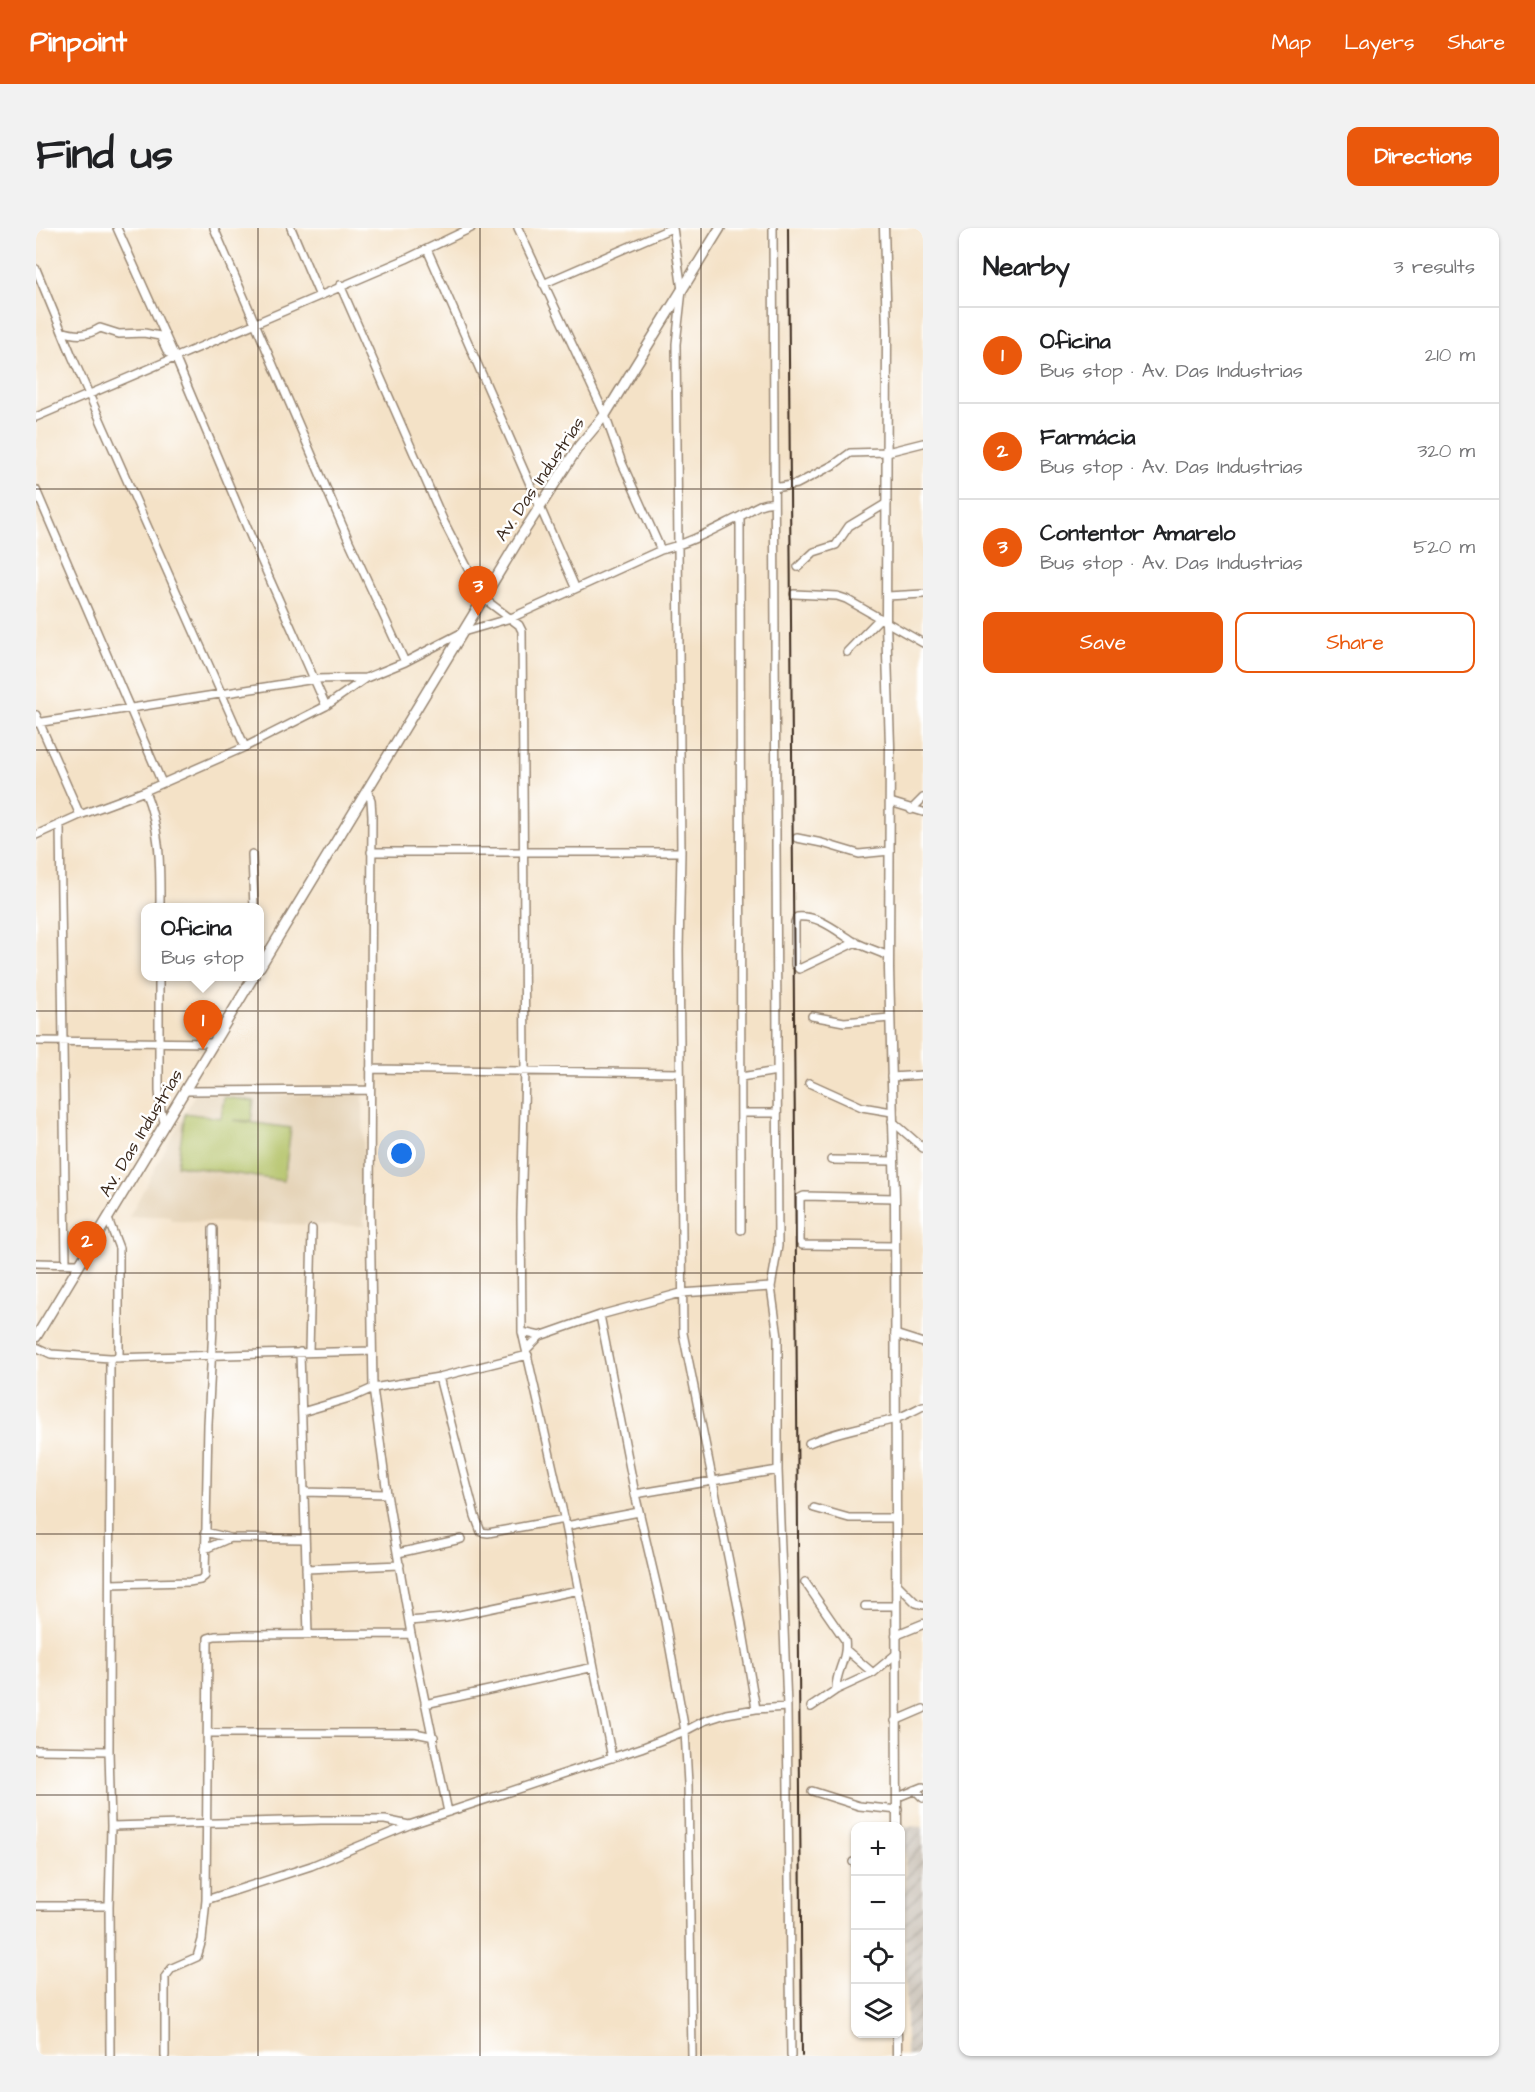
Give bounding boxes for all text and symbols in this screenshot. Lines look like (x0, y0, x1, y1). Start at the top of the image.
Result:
text: Pinpoint (30, 23, 127, 62)
text: Map (1271, 28, 1311, 57)
text: Layers (1344, 28, 1414, 57)
text: Share (1447, 28, 1505, 57)
text: Find us (36, 127, 173, 185)
button: Directions (1347, 127, 1499, 186)
text: Nearby (983, 249, 1070, 285)
text: 3 results (1393, 253, 1475, 281)
text: Oficina (1040, 326, 1111, 357)
text: 1 (1001, 341, 1004, 369)
text: 210 m (1425, 341, 1475, 369)
text: Bus stop · Av. Das Industrias (1040, 357, 1303, 385)
street label: Av. Das Industrias (489, 412, 591, 546)
text: Farmácia (1040, 422, 1135, 453)
text: 2 (997, 437, 1008, 465)
text: 320 m (1417, 437, 1475, 465)
text: Bus stop · Av. Das Industrias (1040, 453, 1303, 481)
text: Contentor Amarelo (1040, 518, 1235, 549)
text: 3 (997, 533, 1008, 561)
text: 520 m (1413, 533, 1475, 561)
text: Bus stop · Av. Das Industrias (1040, 549, 1303, 577)
pin: 3 (458, 566, 498, 616)
button: Save (983, 612, 1223, 673)
button: Share (1235, 612, 1475, 673)
popup (141, 903, 264, 981)
text: Oficina (161, 913, 232, 944)
text: Bus stop (161, 944, 244, 972)
pin: 1 (184, 1000, 222, 1050)
street label: Av. Das Industrias (93, 1064, 189, 1202)
your location (387, 1139, 416, 1168)
pin: 2 (68, 1222, 106, 1271)
map controls (851, 1822, 905, 2038)
button: + (851, 1822, 905, 1876)
button: − (851, 1876, 905, 1930)
button: locate (851, 1930, 905, 1984)
button: layers (851, 1984, 905, 2038)

